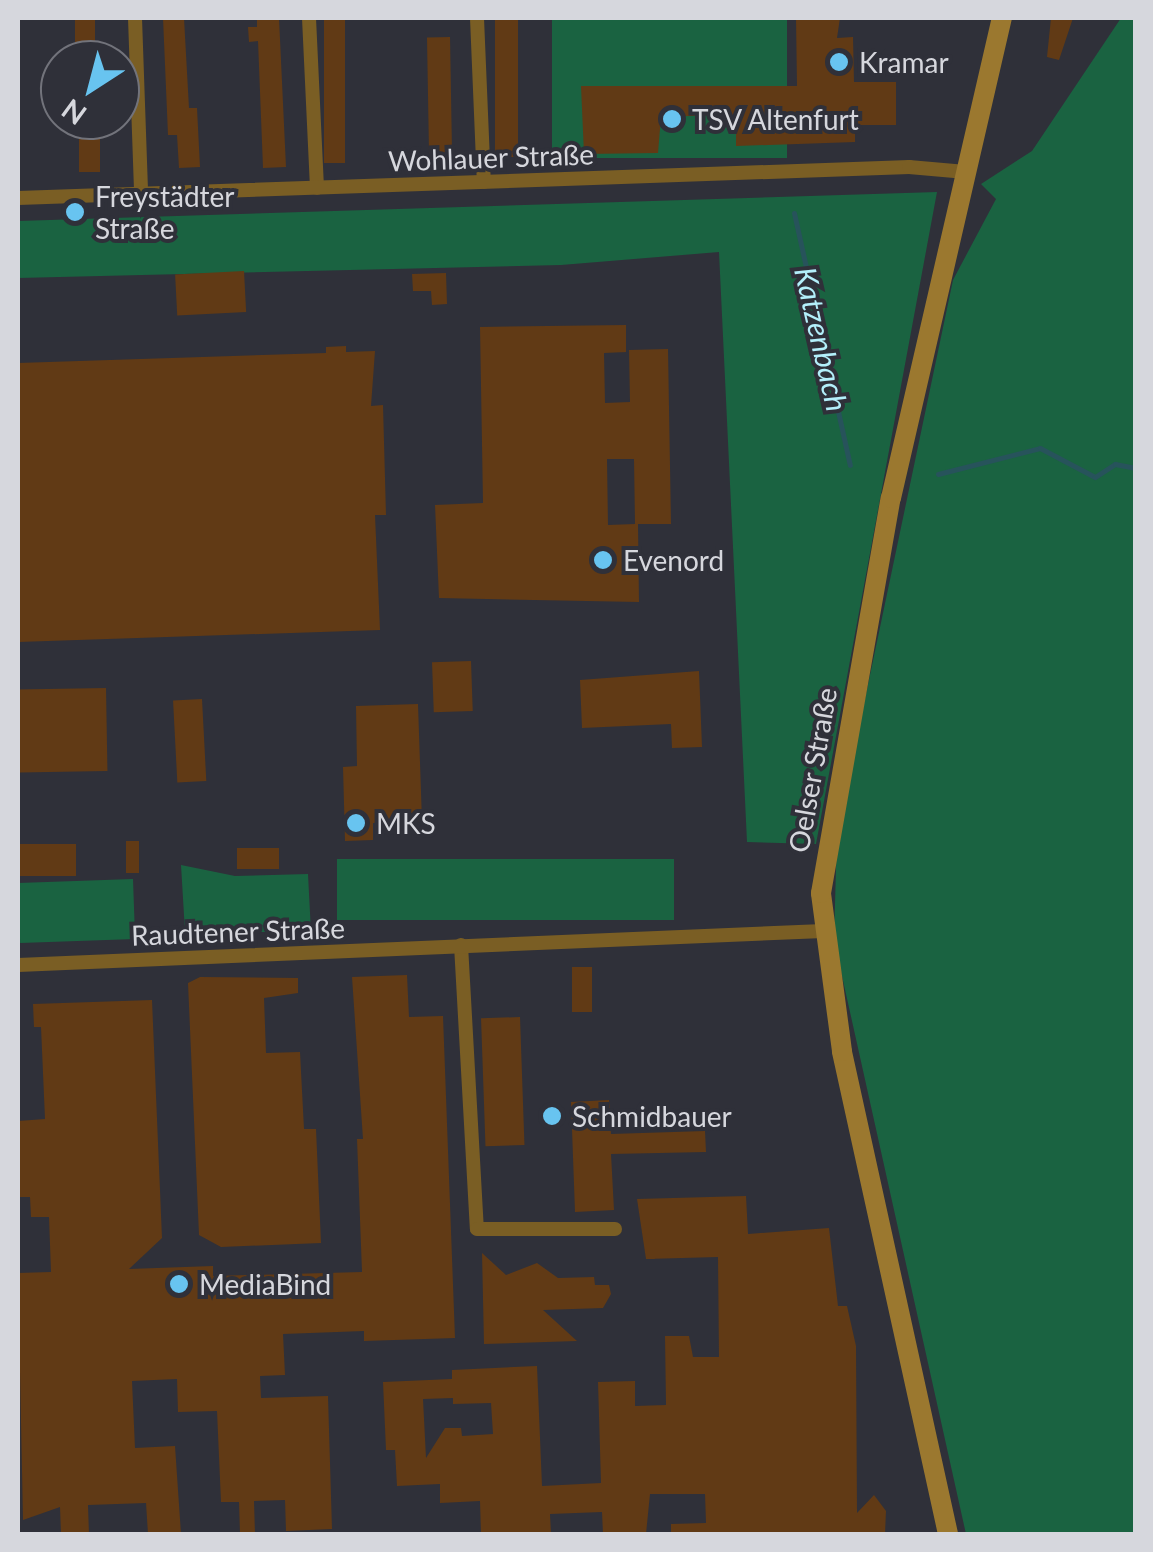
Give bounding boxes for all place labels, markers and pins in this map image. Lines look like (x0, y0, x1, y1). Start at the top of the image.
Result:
place label: Kramar (859, 45, 949, 79)
marker: Kramar (828, 51, 850, 73)
place label: TSV Altenfurt (692, 102, 861, 136)
marker: TSV Altenfurt (661, 108, 683, 130)
place label: Freystädter Straße (95, 179, 235, 245)
marker: Freystädter Straße (64, 201, 86, 223)
place label: Evenord (623, 543, 724, 577)
marker: Evenord (592, 549, 614, 571)
place label: MKS (376, 806, 436, 840)
marker: MKS (345, 812, 367, 834)
place label: Schmidbauer (572, 1099, 732, 1133)
marker: Schmidbauer (541, 1105, 563, 1127)
place label: MediaBind (199, 1267, 331, 1301)
marker: MediaBind (168, 1273, 190, 1295)

